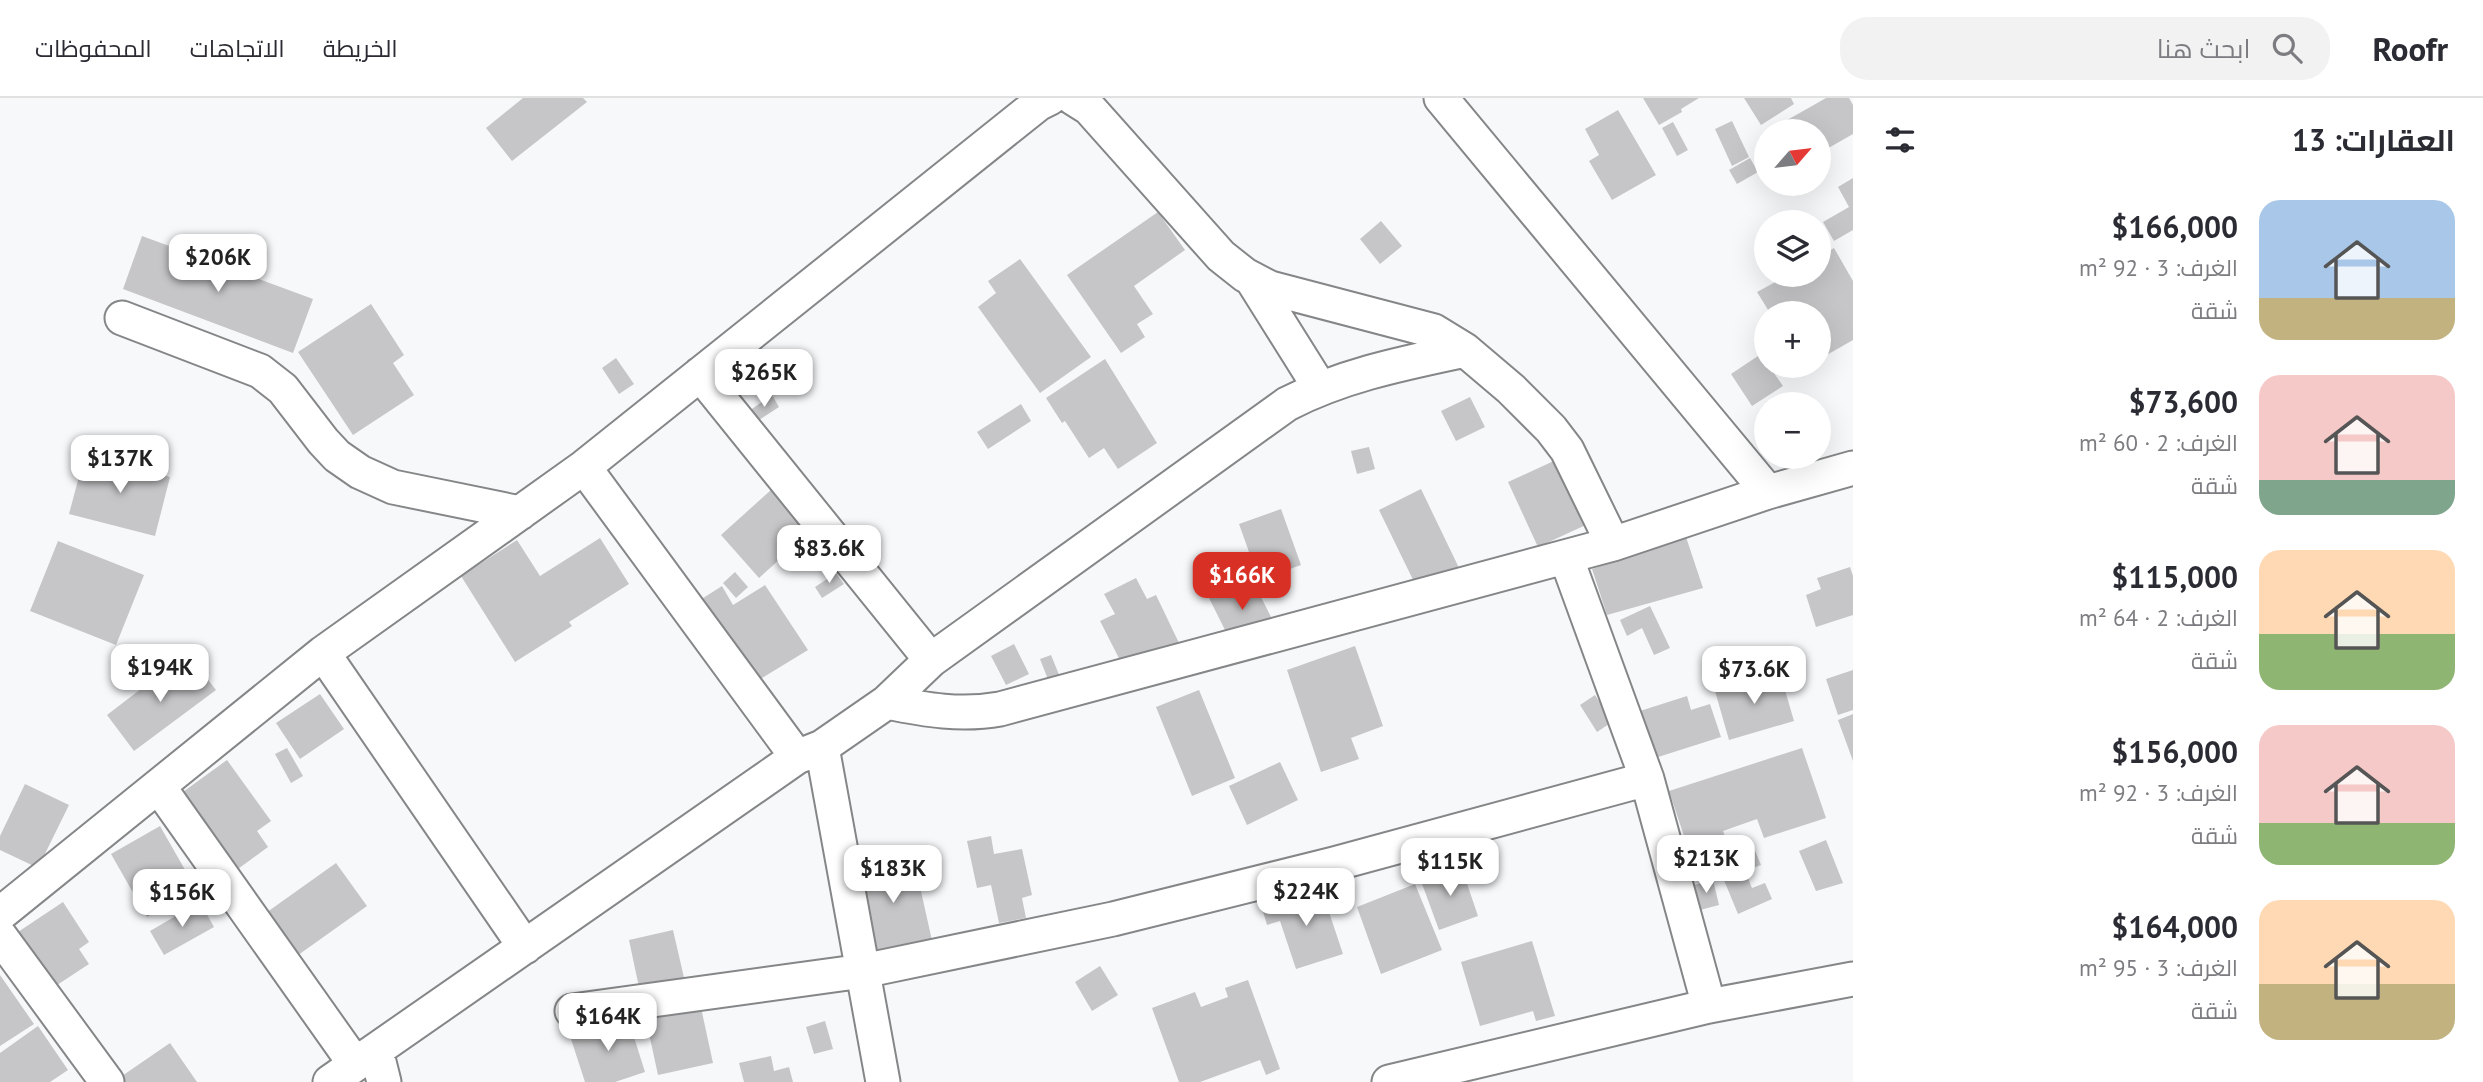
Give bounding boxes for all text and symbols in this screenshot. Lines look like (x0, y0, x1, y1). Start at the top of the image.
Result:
search box (1840, 17, 2330, 80)
text: Roofr (2372, 27, 2448, 70)
icon: search (2268, 29, 2306, 67)
text: ابحث هنا (2157, 32, 2250, 65)
text: المحفوظات (35, 33, 152, 64)
text: الاتجاهات (190, 33, 285, 64)
text: الخريطة (323, 33, 398, 64)
north arrow (1754, 119, 1830, 196)
map controls (1754, 119, 1831, 469)
text: العقارات: 13 (2292, 120, 2455, 159)
icon: filters (1881, 121, 1919, 159)
text: $166,000 (2111, 207, 2238, 246)
button: layers (1754, 210, 1831, 287)
icon: home (2315, 228, 2399, 312)
pin: $206K (169, 234, 267, 294)
text: $206K (185, 242, 251, 271)
text: الغرف: 3 · 92 m² (2079, 253, 2238, 282)
text: شقة (2191, 296, 2238, 325)
button: + (1754, 301, 1831, 378)
pin: $265K (715, 350, 813, 409)
text: $265K (731, 357, 797, 386)
text: $73,600 (2128, 382, 2238, 421)
button: − (1754, 392, 1831, 469)
icon: home (2315, 403, 2399, 487)
text: الغرف: 2 · 60 m² (2079, 428, 2238, 457)
pin: $137K (71, 436, 169, 495)
text: $137K (87, 443, 153, 472)
text: شقة (2191, 471, 2238, 500)
pin: $83.6K (772, 526, 886, 585)
text: $83.6K (793, 533, 865, 562)
pin: $166K (1193, 552, 1291, 612)
text: $115,000 (2111, 557, 2238, 596)
text: $166K (1209, 560, 1275, 589)
icon: home (2315, 578, 2399, 662)
text: الغرف: 2 · 64 m² (2079, 603, 2238, 632)
pin: $194K (111, 644, 209, 704)
pin: $73.6K (1697, 646, 1811, 706)
text: شقة (2191, 646, 2238, 675)
text: $194K (127, 652, 193, 681)
text: $73.6K (1718, 654, 1790, 683)
text: $156,000 (2111, 732, 2238, 771)
icon: home (2315, 753, 2399, 837)
text: الغرف: 3 · 92 m² (2079, 778, 2238, 807)
text: شقة (2191, 821, 2238, 850)
pin: $213K (1657, 836, 1755, 895)
pin: $115K (1401, 838, 1499, 898)
text: $213K (1673, 843, 1739, 872)
pin: $183K (844, 846, 942, 905)
text: $115K (1417, 846, 1483, 875)
text: $183K (860, 853, 926, 882)
pin: $224K (1257, 868, 1355, 928)
pin: $156K (133, 870, 231, 929)
text: $224K (1273, 876, 1339, 905)
text: $156K (149, 877, 215, 906)
text: $164,000 (2111, 907, 2238, 946)
icon: home (2315, 928, 2399, 1012)
text: الغرف: 3 · 95 m² (2079, 953, 2238, 982)
pin: $164K (559, 993, 657, 1053)
text: شقة (2191, 996, 2238, 1025)
text: $164K (575, 1001, 641, 1030)

